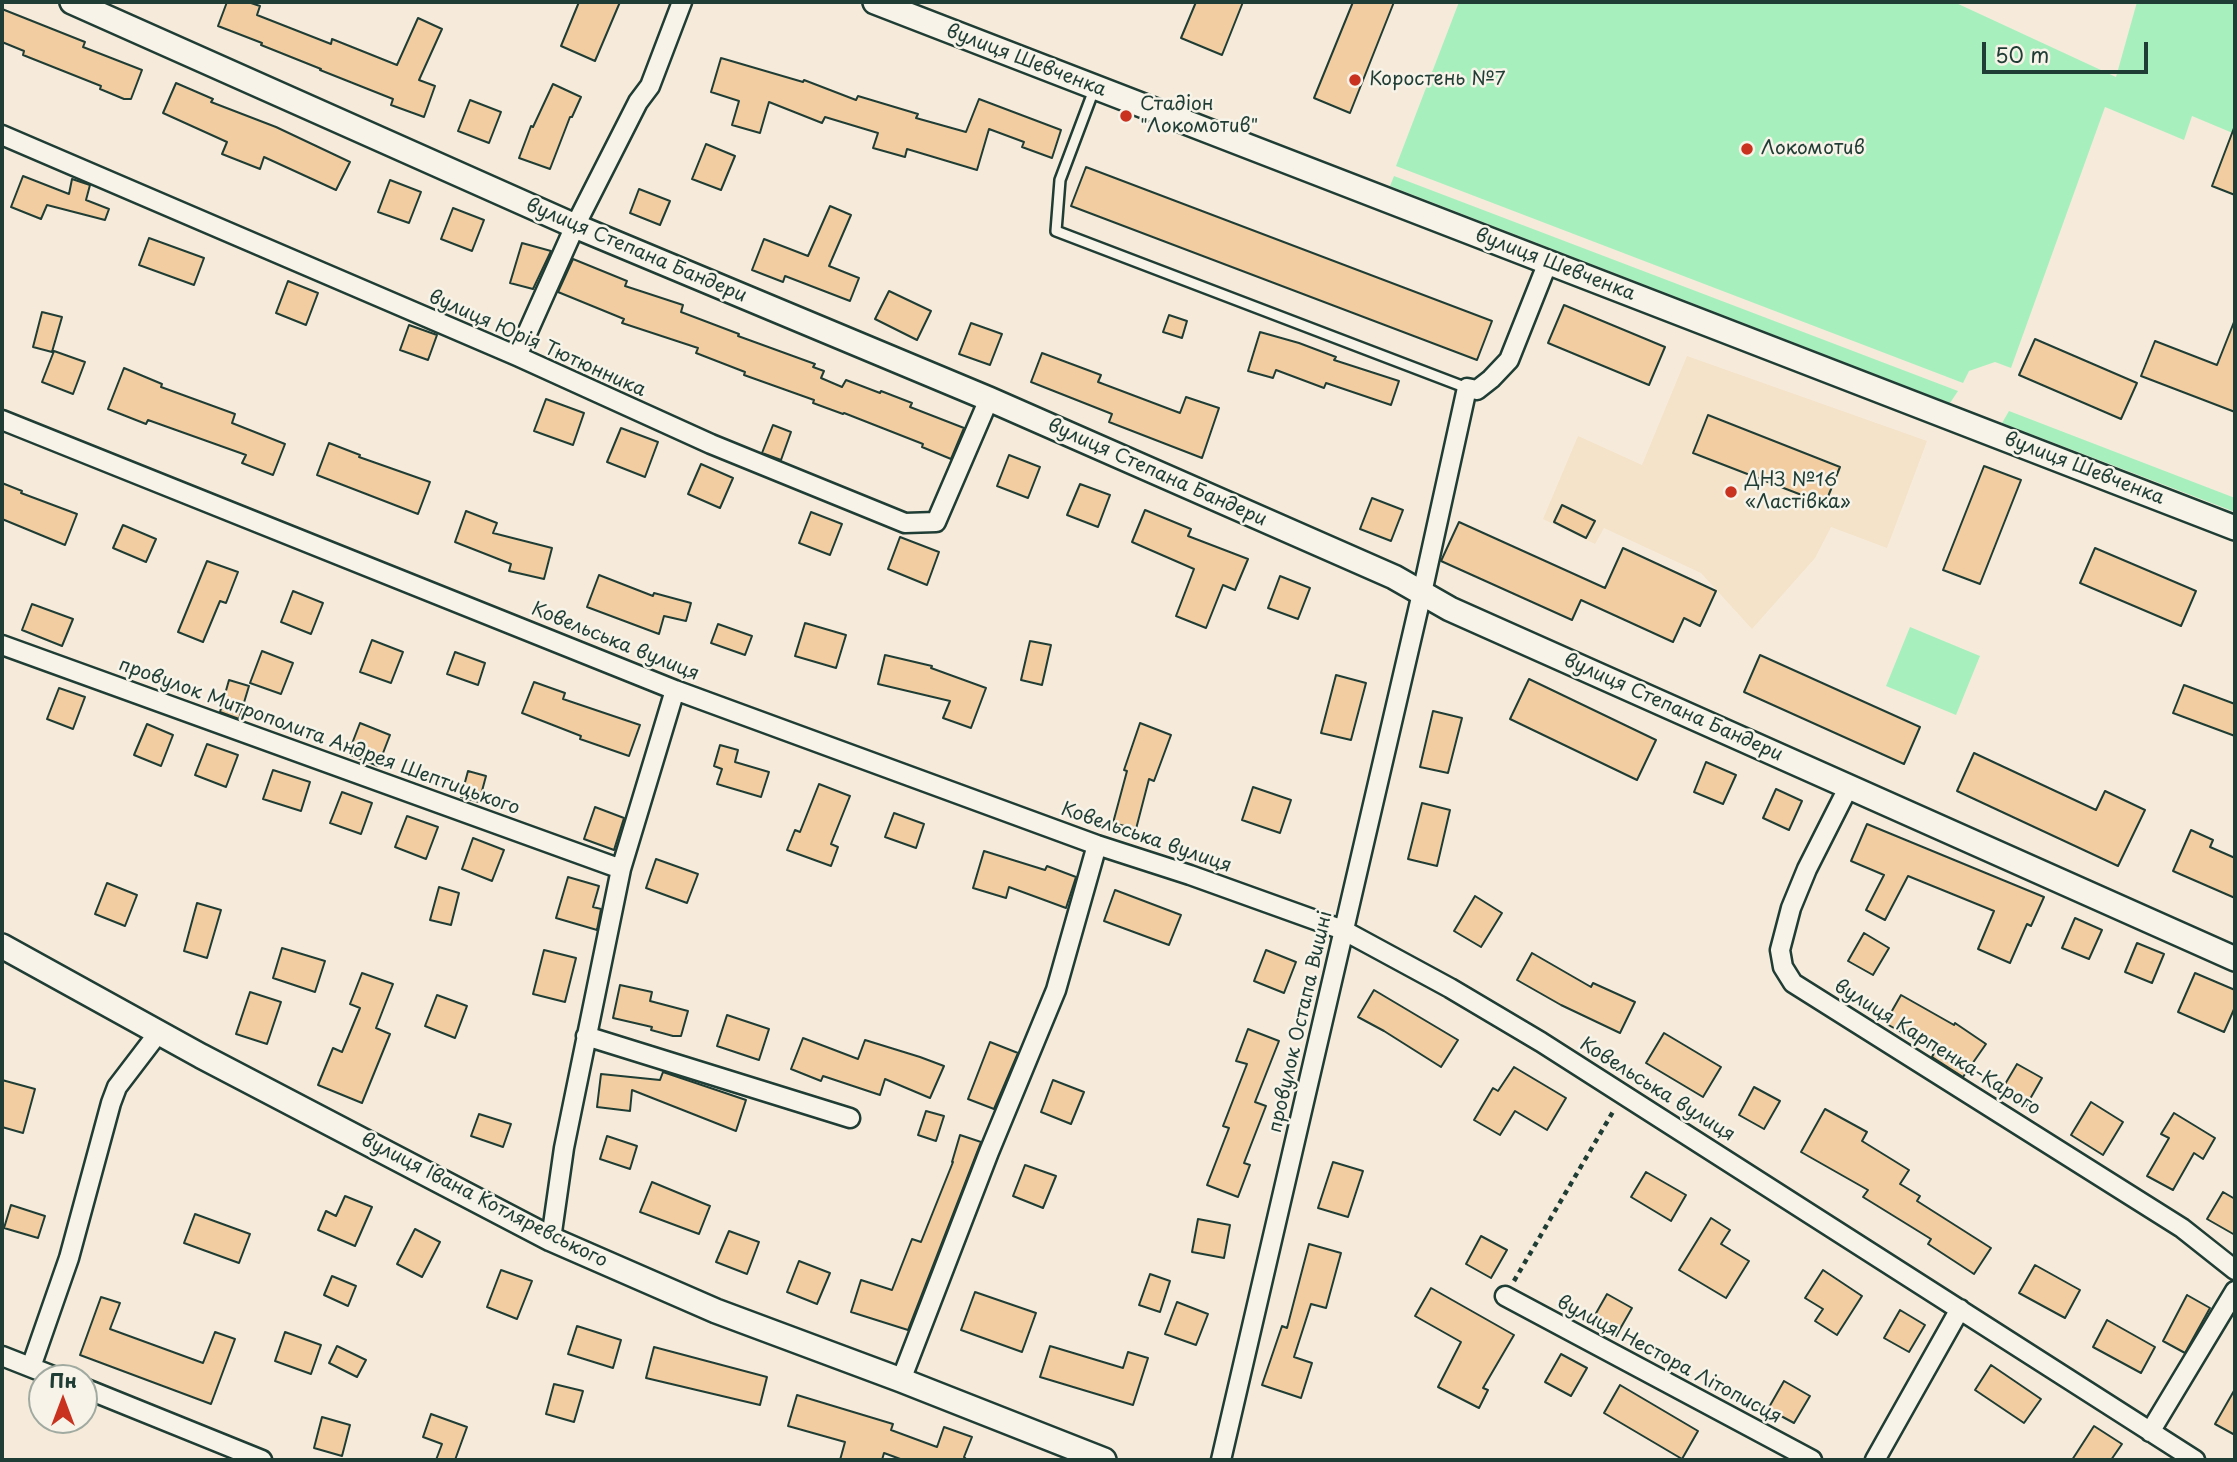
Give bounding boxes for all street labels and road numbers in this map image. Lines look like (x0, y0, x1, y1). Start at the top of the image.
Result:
street label: вулиця Шевченка (943, 20, 1109, 102)
street label: вулиця Степана Бандери (522, 194, 750, 308)
street label: вулиця Шевченка (1472, 224, 1638, 306)
street label: вулиця Юрія Тютюнника (425, 286, 649, 402)
street label: вулиця Степана Бандери (1044, 414, 1270, 532)
street label: вулиця Шевченка (2001, 428, 2167, 510)
street label: Ковельська вулиця (528, 598, 702, 686)
street label: вулиця Степана Бандери (1560, 649, 1786, 767)
street label: провулок Митрополита Андрея Шептицького (115, 654, 523, 820)
street label: Ковельська вулиця (1058, 798, 1234, 878)
street label: провулок Остапа Вишні (1264, 909, 1338, 1135)
street label: вулиця Карпенка-Карого (1830, 975, 2044, 1121)
street label: Ковельська вулиця (1575, 1033, 1739, 1147)
street label: вулиця Івана Котляревського (357, 1129, 611, 1273)
street label: вулиця Нестора Літописця (1553, 1291, 1785, 1429)

